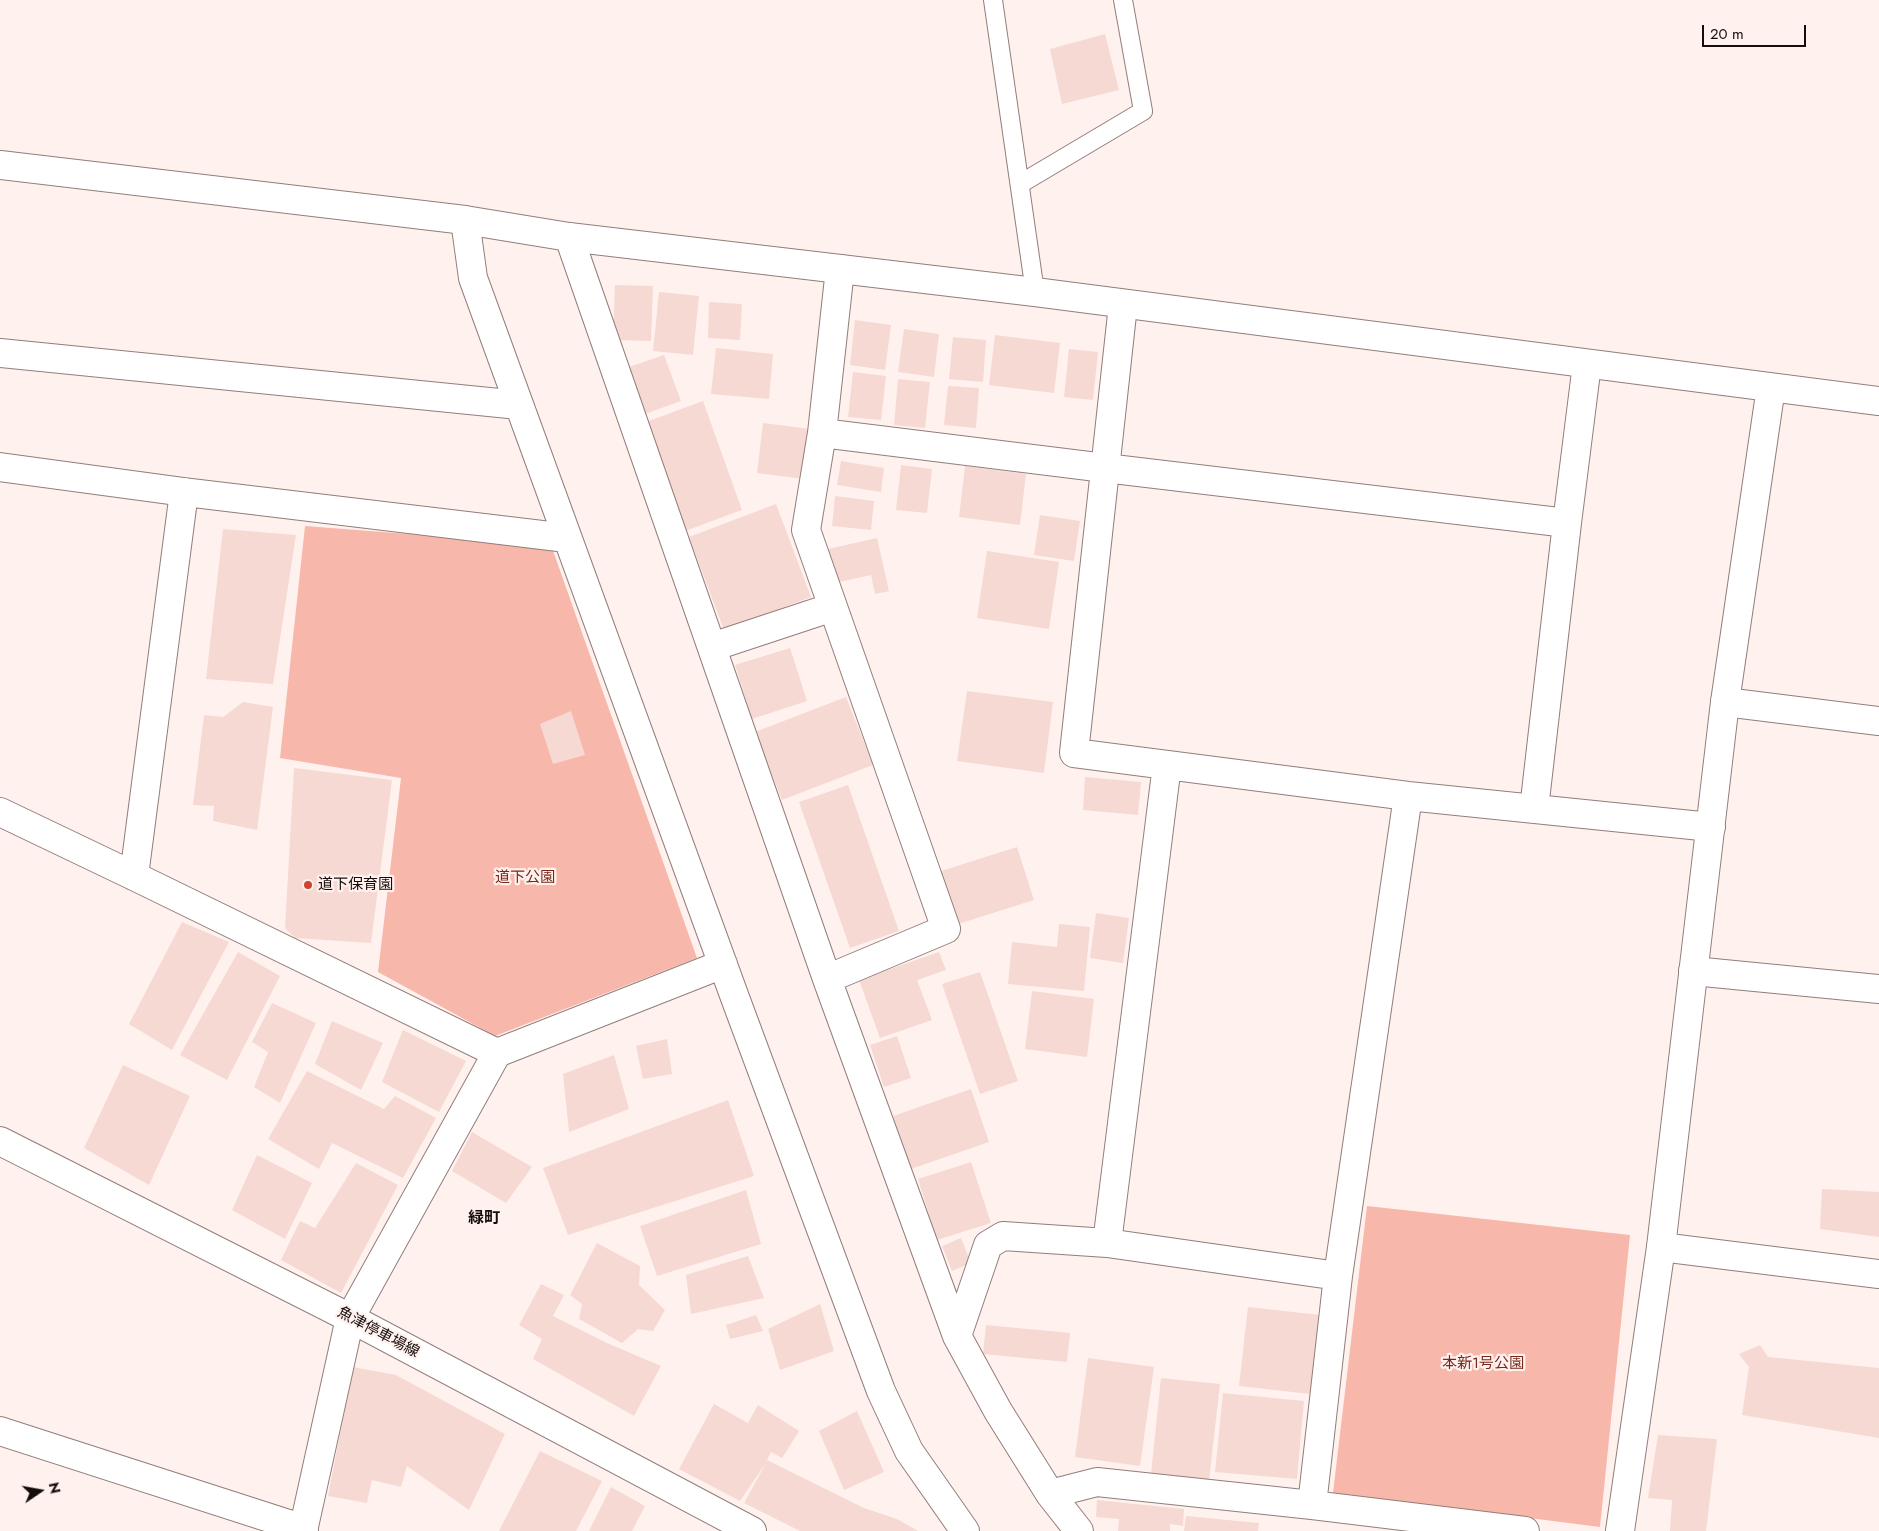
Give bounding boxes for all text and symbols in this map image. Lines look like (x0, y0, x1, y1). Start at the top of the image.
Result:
scale bar (1704, 15, 1808, 47)
text: 20 m (1710, 23, 1744, 45)
park label: 道下公園 (495, 869, 555, 887)
place label: 道下保育園 (318, 876, 393, 894)
marker: 道下保育園 (302, 879, 314, 891)
district label: 緑町 (468, 1209, 500, 1229)
street label: 魚津停車場線 (334, 1304, 422, 1362)
park label: 本新1号公園 (1442, 1355, 1524, 1373)
north arrow (15, 1466, 65, 1516)
text: N (44, 1480, 66, 1495)

